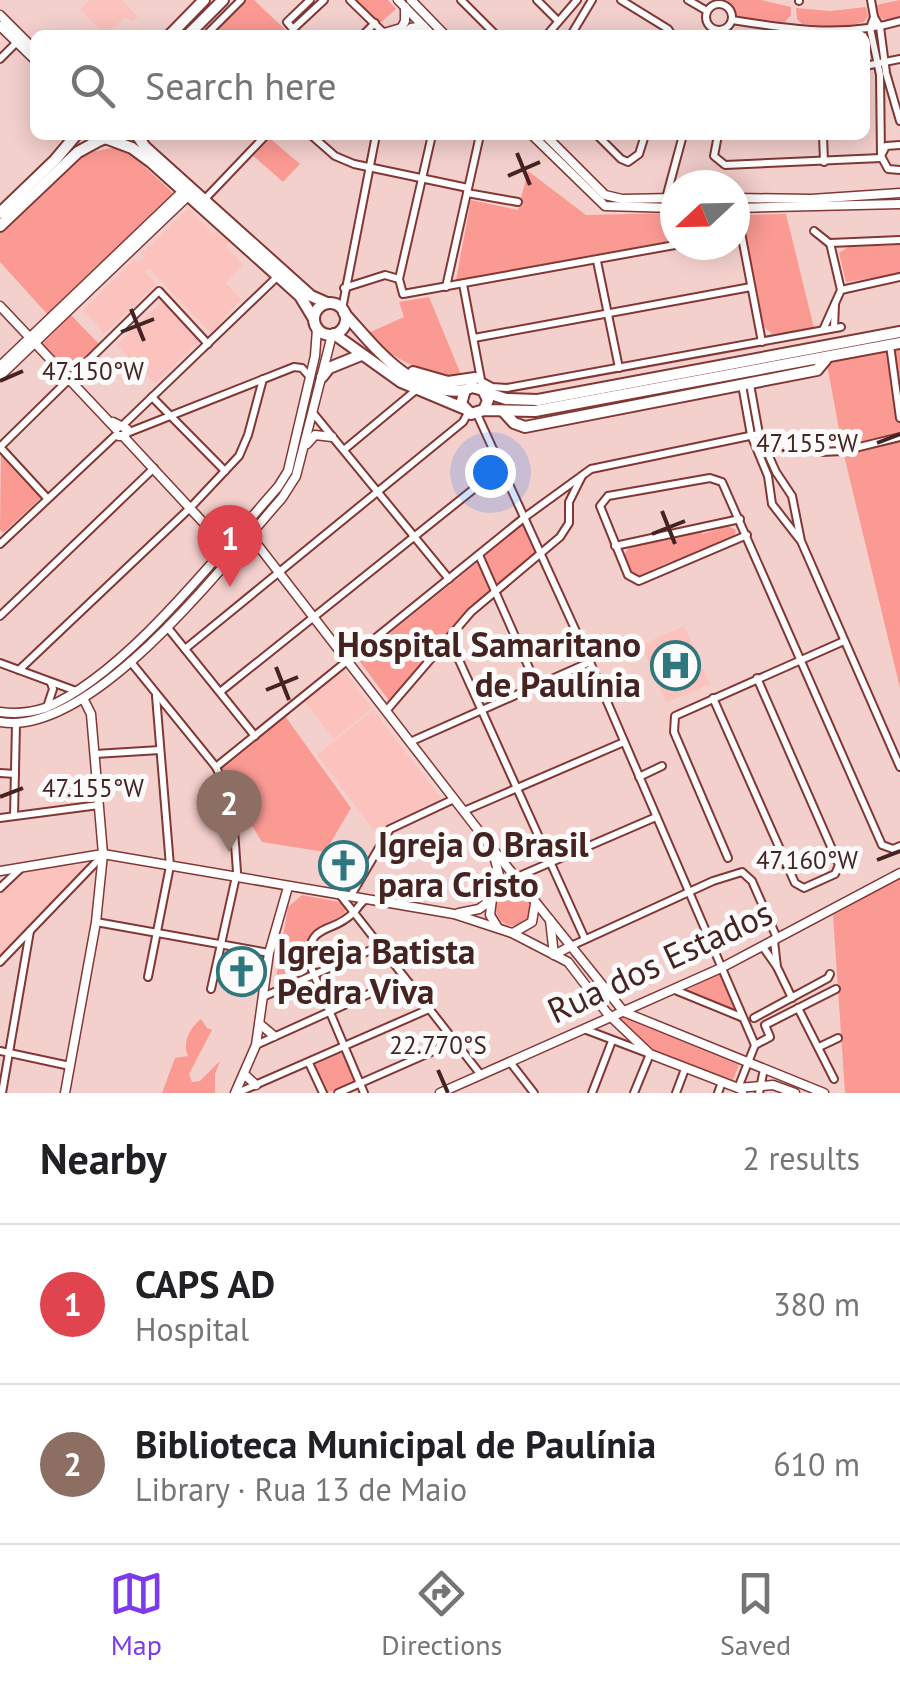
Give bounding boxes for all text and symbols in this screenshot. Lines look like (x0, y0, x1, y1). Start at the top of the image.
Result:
search box (30, 30, 870, 140)
icon: search (65, 58, 120, 113)
text: Search here (145, 61, 337, 110)
north arrow (660, 170, 750, 260)
text: 47.150°W (42, 355, 144, 387)
text: 47.155°W (756, 427, 858, 459)
your location (465, 447, 516, 498)
pin: 1 (198, 504, 262, 587)
place label: Hospital Samaritano de Paulínia (337, 621, 641, 707)
hospital icon: Hospital Samaritano de Paulínia (650, 639, 702, 691)
pin: 2 (196, 770, 262, 852)
text: 47.155°W (42, 772, 144, 804)
place label: Igreja O Brasil para Cristo (378, 821, 589, 907)
church icon: Igreja O Brasil para Cristo (317, 839, 369, 891)
text: 47.160°W (756, 844, 858, 876)
street label: Rua dos Estados (540, 889, 779, 1033)
place label: Igreja Batista Pedra Viva (277, 928, 475, 1014)
church icon: Igreja Batista Pedra Viva (216, 946, 268, 998)
text: 22.770°S (389, 1029, 487, 1061)
text: Nearby (40, 1131, 167, 1186)
text: 2 results (742, 1137, 860, 1179)
text: CAPS AD (135, 1259, 275, 1308)
text: 1 (63, 1283, 82, 1325)
text: 380 m (773, 1283, 860, 1325)
text: Hospital (135, 1308, 249, 1350)
text: Biblioteca Municipal de Paulínia (135, 1419, 656, 1468)
text: 2 (63, 1443, 82, 1485)
text: 610 m (773, 1443, 860, 1485)
text: Library · Rua 13 de Maio (135, 1468, 467, 1510)
tab: Map (109, 1566, 164, 1663)
tab: Directions (381, 1566, 502, 1663)
tab: Saved (720, 1566, 791, 1663)

